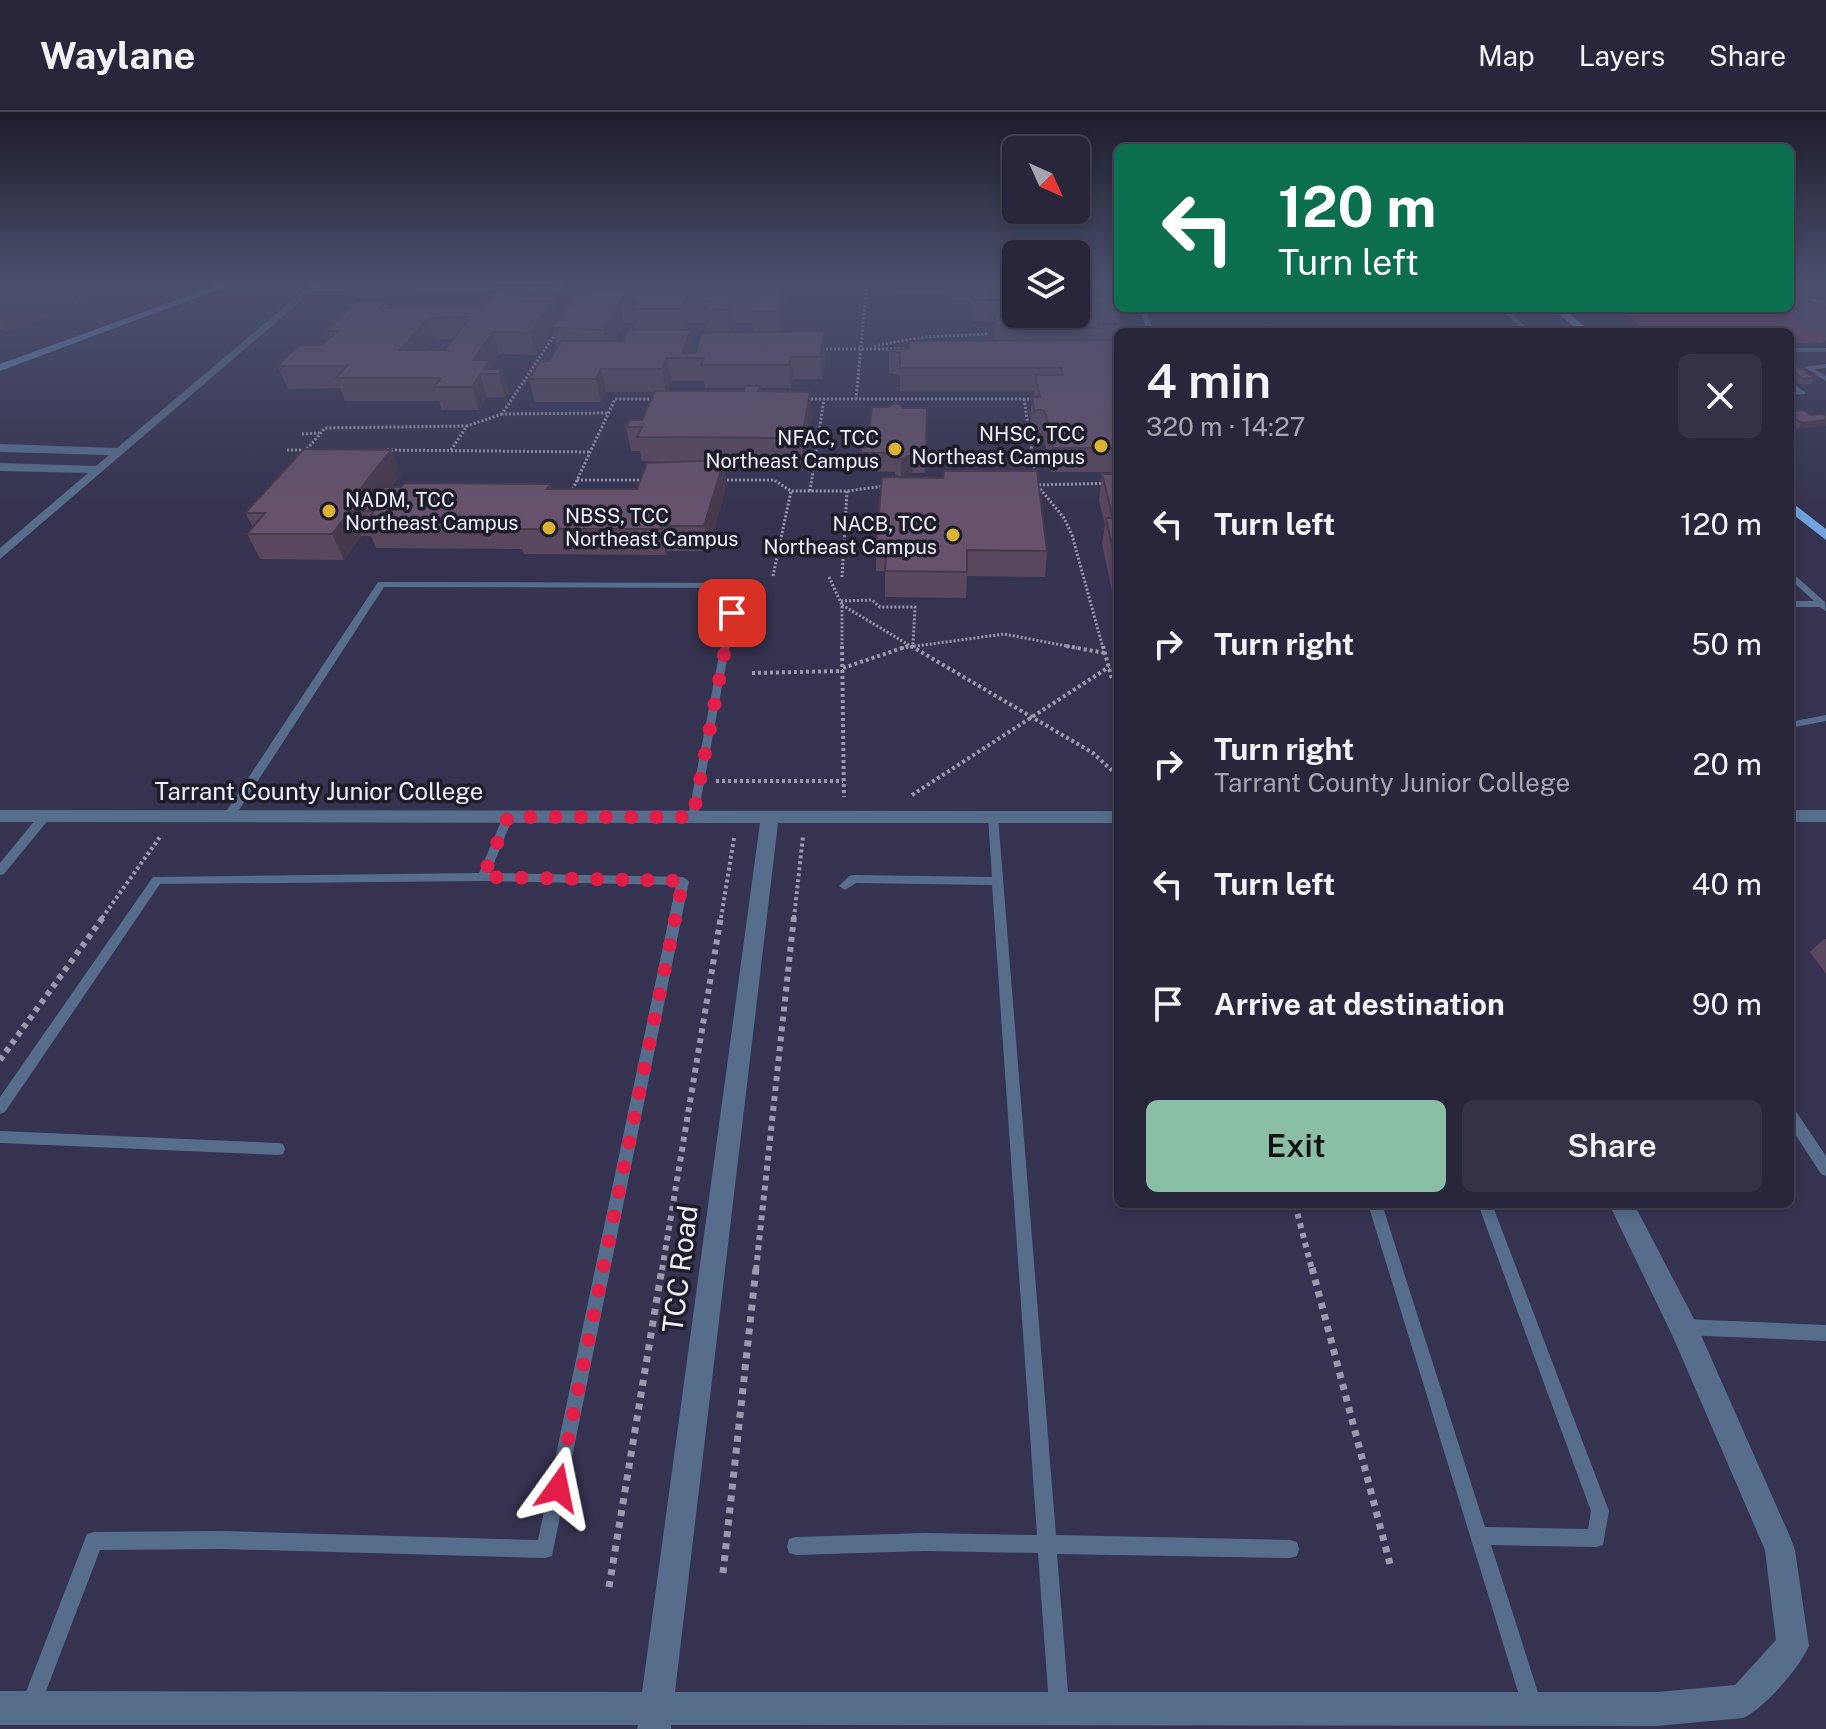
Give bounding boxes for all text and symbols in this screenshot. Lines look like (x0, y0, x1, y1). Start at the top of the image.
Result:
text: Waylane (40, 33, 195, 78)
text: Map (1478, 39, 1535, 72)
text: Layers (1579, 39, 1665, 72)
text: Share (1709, 39, 1786, 72)
north arrow (1002, 136, 1090, 224)
map controls (1002, 136, 1090, 328)
text: 120 m (1278, 174, 1436, 240)
icon: left (1146, 176, 1250, 280)
button: layers (1002, 240, 1090, 328)
text: Turn left (1278, 241, 1419, 283)
text: 4 min (1146, 352, 1271, 409)
button: close (1678, 354, 1762, 438)
text: 320 m · 14:27 (1146, 411, 1305, 442)
place label: NHSC, TCC Northeast Campus (912, 422, 1085, 469)
place label: NFAC, TCC Northeast Campus (706, 426, 879, 473)
marker: NHSC, TCC Northeast Campus (1092, 437, 1110, 455)
marker: NFAC, TCC Northeast Campus (886, 440, 904, 458)
place label: NADM, TCC Northeast Campus (345, 488, 518, 535)
marker: NADM, TCC Northeast Campus (320, 502, 338, 520)
icon: left (1146, 502, 1190, 546)
place label: NBSS, TCC Northeast Campus (565, 504, 738, 551)
text: Turn left (1214, 506, 1335, 542)
text: 120 m (1680, 506, 1762, 542)
place label: NACB, TCC Northeast Campus (764, 512, 937, 559)
marker: NBSS, TCC Northeast Campus (540, 519, 558, 537)
marker: NACB, TCC Northeast Campus (944, 526, 962, 544)
pin (698, 579, 766, 647)
icon: arrive (710, 591, 754, 635)
icon: right (1146, 622, 1190, 666)
text: Turn right (1214, 626, 1354, 662)
text: 50 m (1691, 626, 1762, 662)
text: Turn right (1214, 731, 1354, 767)
icon: right (1146, 742, 1190, 786)
text: 20 m (1693, 746, 1762, 782)
text: Tarrant County Junior College (1214, 767, 1570, 798)
street label: Tarrant County Junior College (155, 777, 483, 805)
icon: left (1146, 862, 1190, 906)
text: Turn left (1214, 866, 1335, 902)
text: 40 m (1692, 866, 1762, 902)
icon: arrive (1146, 982, 1190, 1026)
text: Arrive at destination (1214, 986, 1505, 1022)
text: 90 m (1692, 986, 1762, 1022)
button: Exit (1146, 1100, 1446, 1192)
button: Share (1462, 1100, 1762, 1192)
street label: TCC Road (655, 1203, 704, 1335)
position arrow (516, 1446, 600, 1530)

